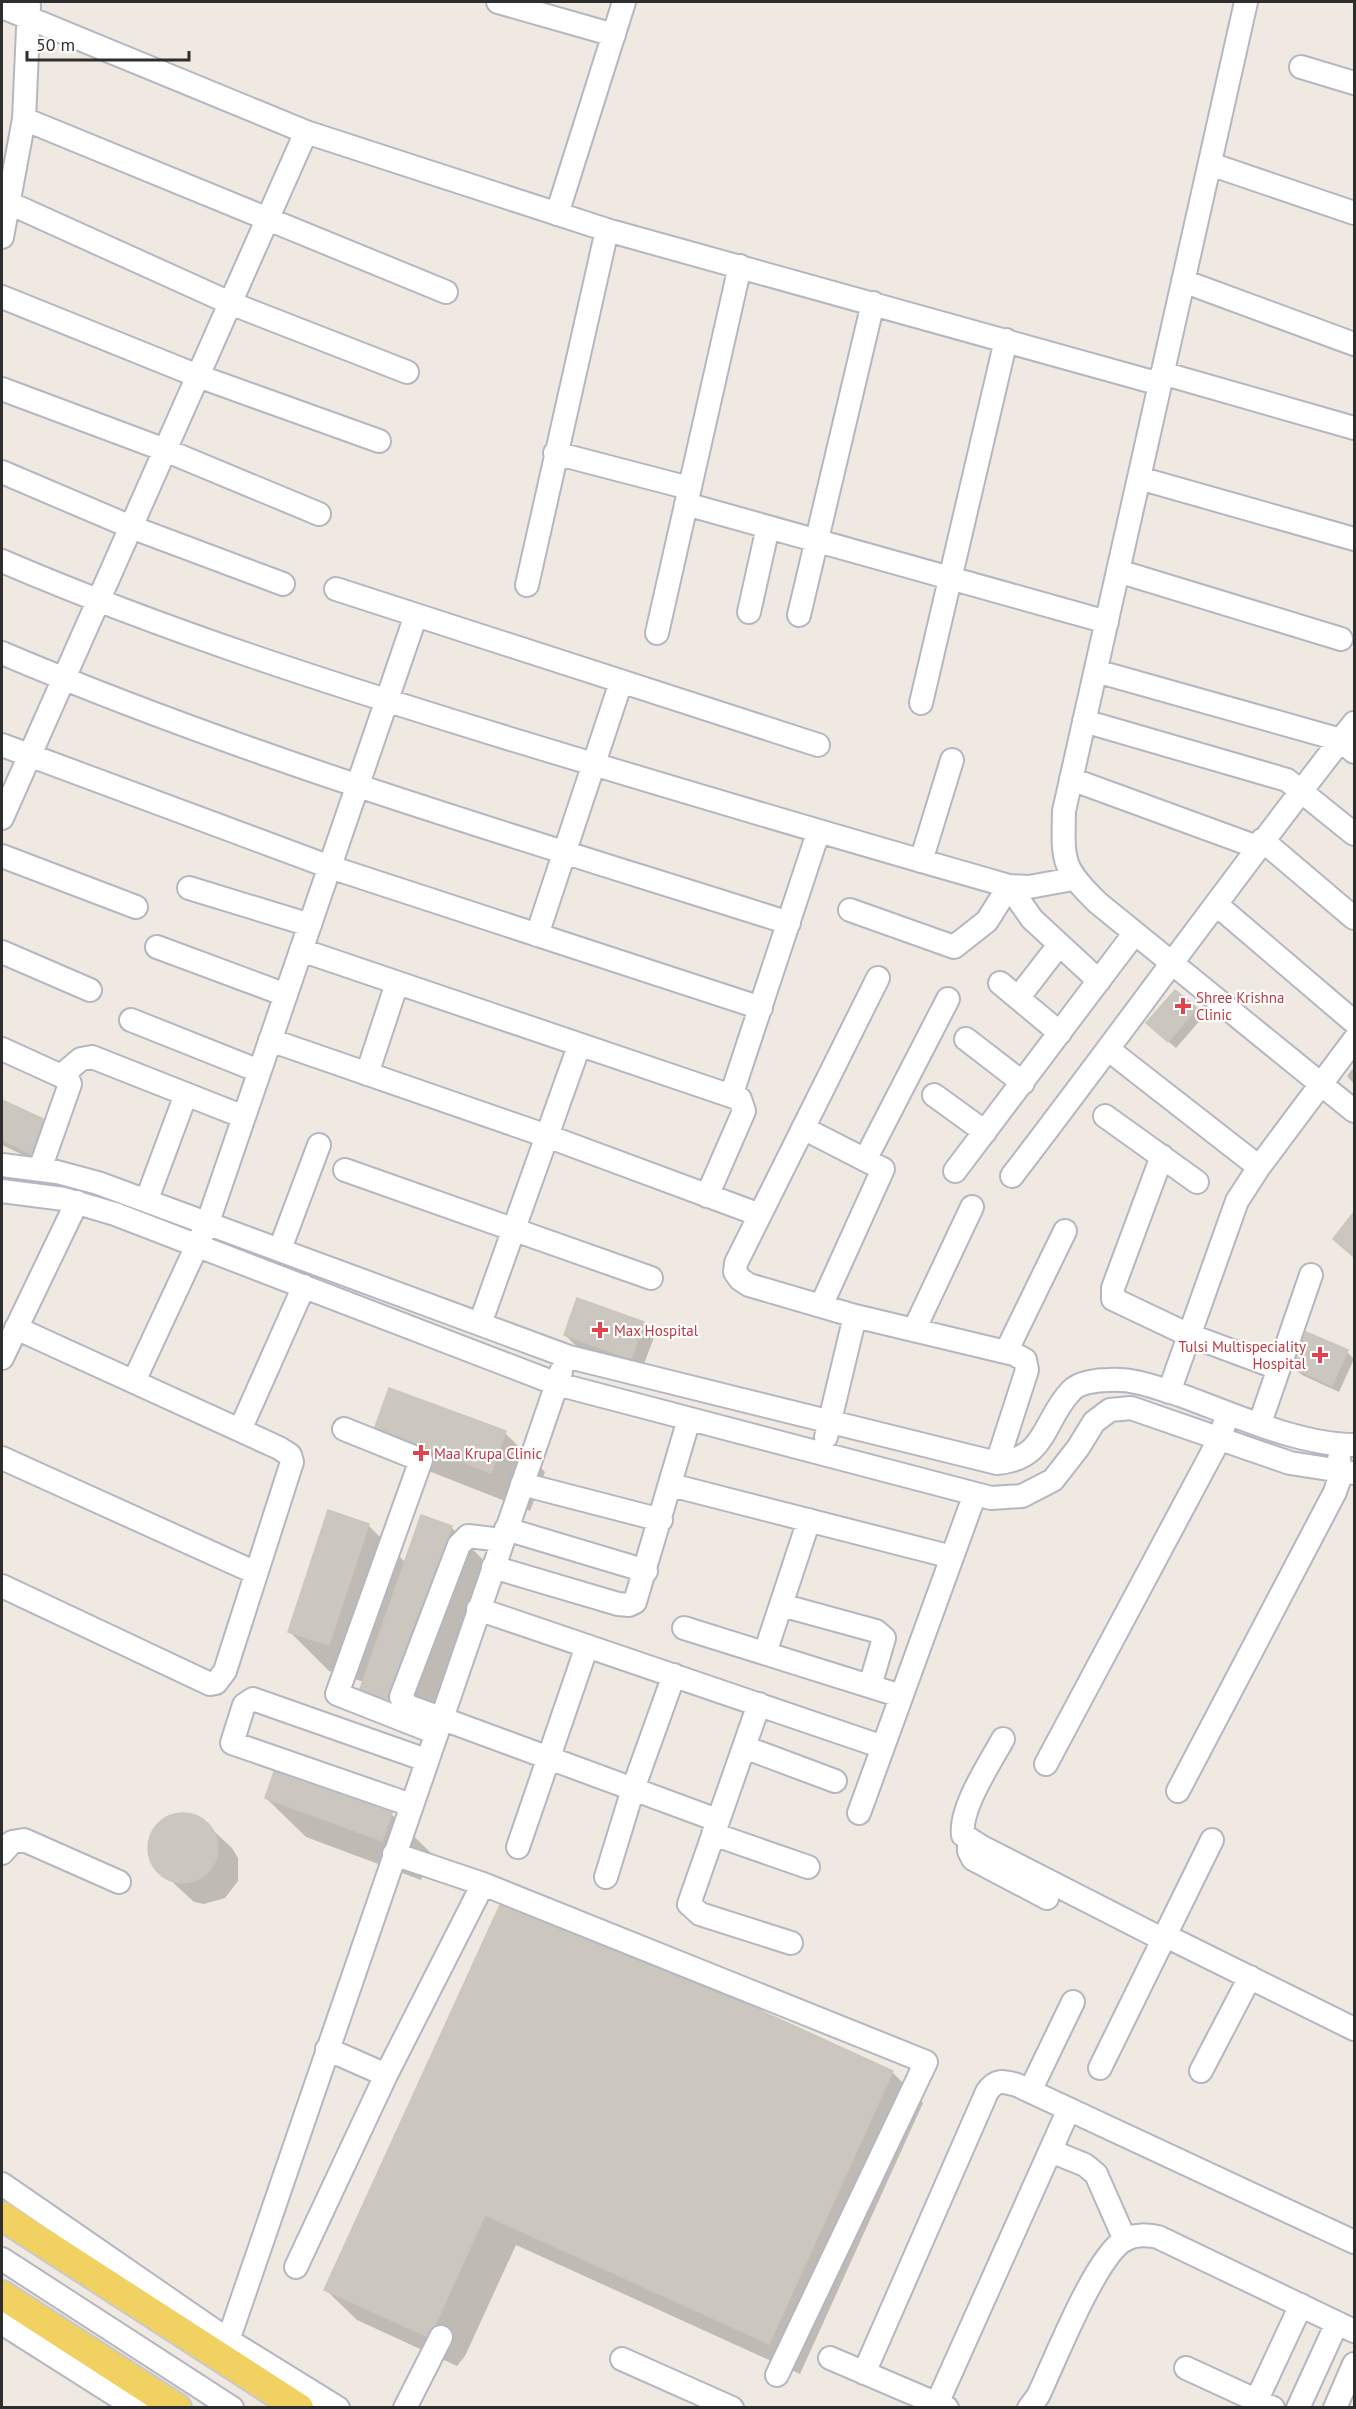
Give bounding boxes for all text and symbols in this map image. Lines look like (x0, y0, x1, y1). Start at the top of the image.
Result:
scale bar (27, 24, 189, 62)
text: 50 m (36, 33, 75, 56)
place label: Shree Krishna Clinic (1196, 988, 1284, 1024)
marker: Shree Krishna Clinic (1174, 997, 1192, 1015)
marker: Max Hospital (591, 1321, 609, 1339)
place label: Max Hospital (614, 1321, 699, 1340)
place label: Tulsi Multispeciality Hospital (1178, 1337, 1307, 1373)
marker: Tulsi Multispeciality Hospital (1311, 1346, 1329, 1364)
marker: Maa Krupa Clinic (412, 1444, 430, 1462)
place label: Maa Krupa Clinic (434, 1444, 542, 1463)

